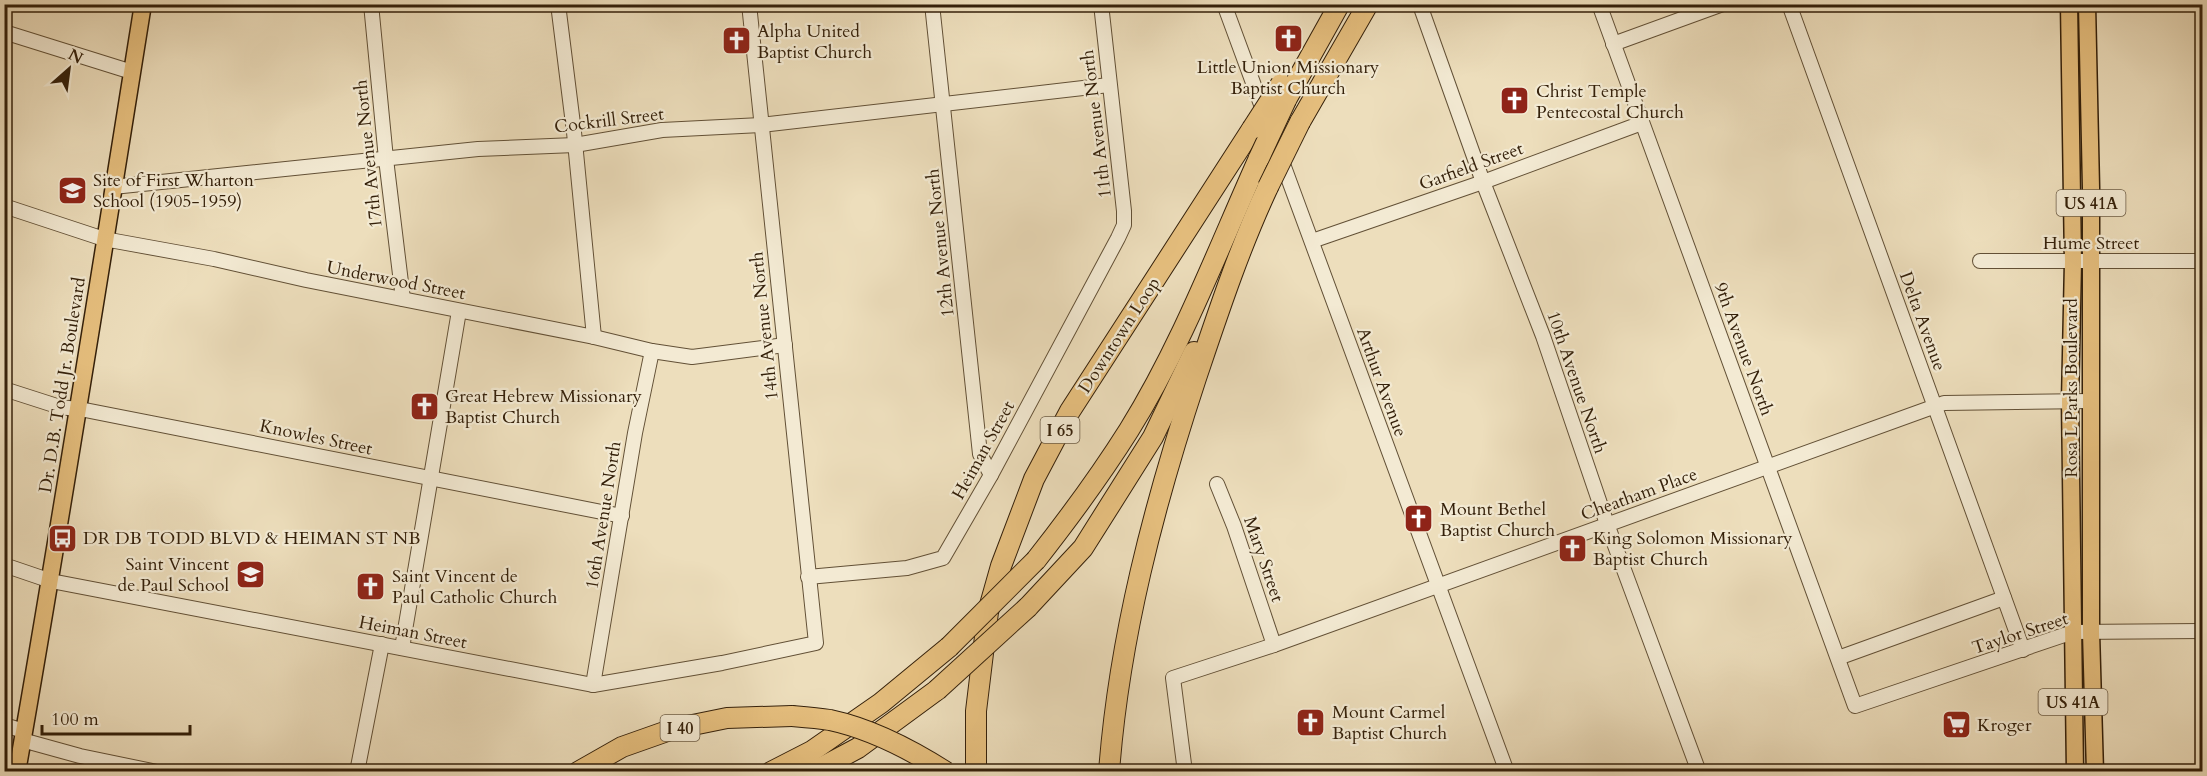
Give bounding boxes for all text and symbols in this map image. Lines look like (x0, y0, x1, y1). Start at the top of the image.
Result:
place label: Alpha United Baptist Church (757, 19, 872, 65)
church icon: Little Union Missionary Baptist Church (1272, 22, 1304, 54)
church icon: Alpha United Baptist Church (720, 25, 752, 57)
north arrow (39, 39, 99, 99)
text: N (64, 44, 87, 70)
street label: 11th Avenue North (1075, 48, 1118, 200)
place label: Little Union Missionary Baptist Church (1197, 55, 1380, 101)
street label: 17th Avenue North (348, 78, 389, 229)
place label: Christ Temple Pentecostal Church (1536, 79, 1684, 125)
church icon: Christ Temple Pentecostal Church (1499, 85, 1531, 117)
street label: Cockrill Street (553, 101, 666, 140)
street label: Garfield Street (1416, 136, 1527, 197)
street label: 12th Avenue North (920, 167, 961, 318)
place label: Site of First Wharton School (1905-1959) (93, 168, 255, 214)
school or university icon: Site of First Wharton School (1905-1959) (56, 174, 88, 206)
road number: US 41A (2056, 190, 2126, 216)
street label: Hume Street (2043, 231, 2140, 256)
street label: 14th Avenue North (744, 250, 785, 401)
street label: Underwood Street (324, 255, 468, 306)
street label: Delta Avenue (1893, 268, 1952, 374)
street label: Downtown Loop (1072, 272, 1166, 398)
street label: Dr. D.B. Todd Jr. Boulevard (33, 275, 92, 495)
street label: 9th Avenue North (1708, 279, 1779, 419)
street label: Rosa L Parks Boulevard (2059, 298, 2084, 478)
street label: 10th Avenue North (1540, 308, 1613, 457)
street label: Arthur Avenue (1350, 324, 1413, 440)
place label: Great Hebrew Missionary Baptist Church (445, 384, 643, 430)
church icon: Great Hebrew Missionary Baptist Church (408, 390, 440, 422)
street label: Heiman Street (946, 396, 1021, 504)
street label: Knowles Street (257, 413, 375, 462)
road number: I 65 (1040, 417, 1080, 443)
street label: 16th Avenue North (579, 439, 628, 591)
street label: Cheatham Place (1577, 462, 1701, 527)
place label: Mount Bethel Baptist Church (1440, 497, 1555, 543)
church icon: Mount Bethel Baptist Church (1403, 503, 1435, 535)
street label: Mary Street (1237, 513, 1290, 606)
bus stop icon: DR DB TODD BLVD & HEIMAN ST NB (46, 522, 78, 554)
place label: DR DB TODD BLVD & HEIMAN ST NB (83, 526, 420, 551)
place label: King Solomon Missionary Baptist Church (1593, 526, 1793, 572)
church icon: King Solomon Missionary Baptist Church (1556, 532, 1588, 564)
place label: Saint Vincent de Paul School (118, 552, 229, 598)
school or university icon: Saint Vincent de Paul School (234, 558, 266, 590)
place label: Saint Vincent de Paul Catholic Church (392, 564, 558, 610)
church icon: Saint Vincent de Paul Catholic Church (355, 570, 387, 602)
street label: Taylor Street (1969, 606, 2072, 661)
street label: Heiman Street (357, 610, 469, 655)
road number: US 41A (2038, 689, 2108, 715)
scale bar (42, 698, 190, 736)
place label: Mount Carmel Baptist Church (1332, 700, 1447, 746)
church icon: Mount Carmel Baptist Church (1295, 706, 1327, 738)
text: 100 m (51, 707, 99, 732)
supermarket icon: Kroger (1940, 709, 1972, 741)
place label: Kroger (1977, 713, 2032, 738)
road number: I 40 (660, 715, 700, 741)

